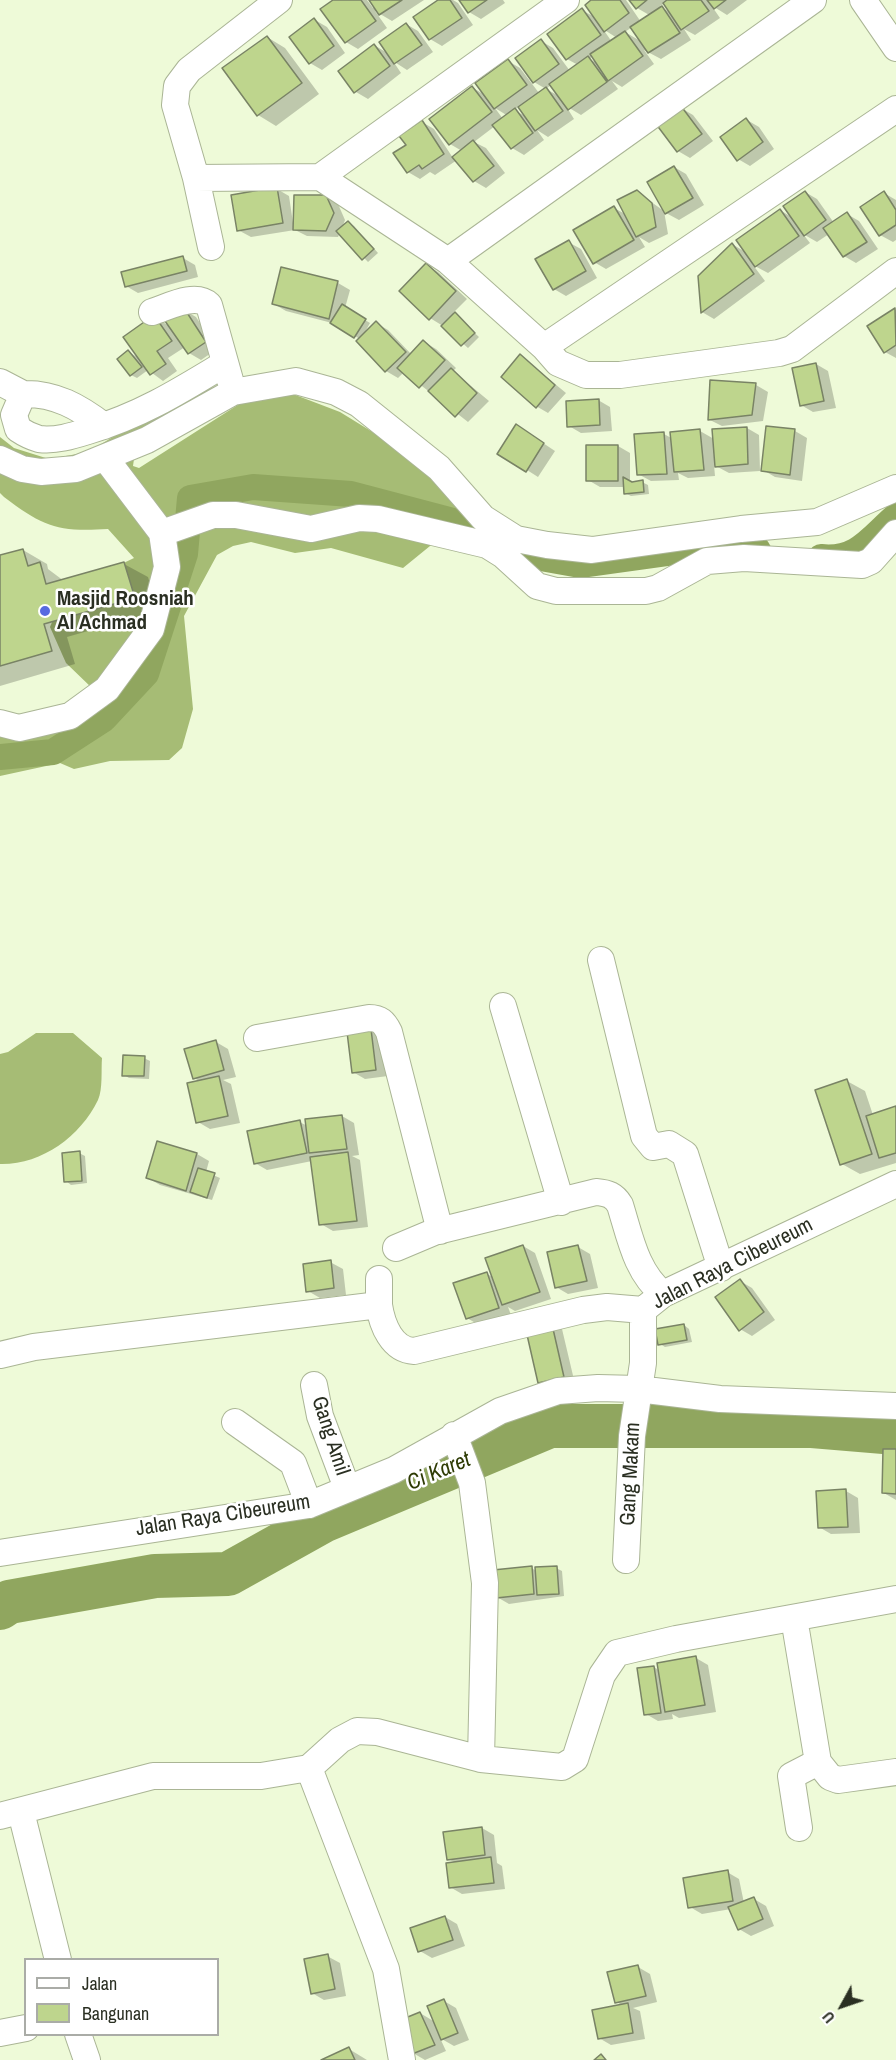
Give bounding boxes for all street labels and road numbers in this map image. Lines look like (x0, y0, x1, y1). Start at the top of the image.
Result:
street label: Jalan Raya Cibeureum (649, 1213, 817, 1315)
street label: Gang Amil (305, 1393, 355, 1479)
street label: Gang Makam (616, 1422, 646, 1526)
street label: Jalan Raya Cibeureum (134, 1490, 312, 1542)

